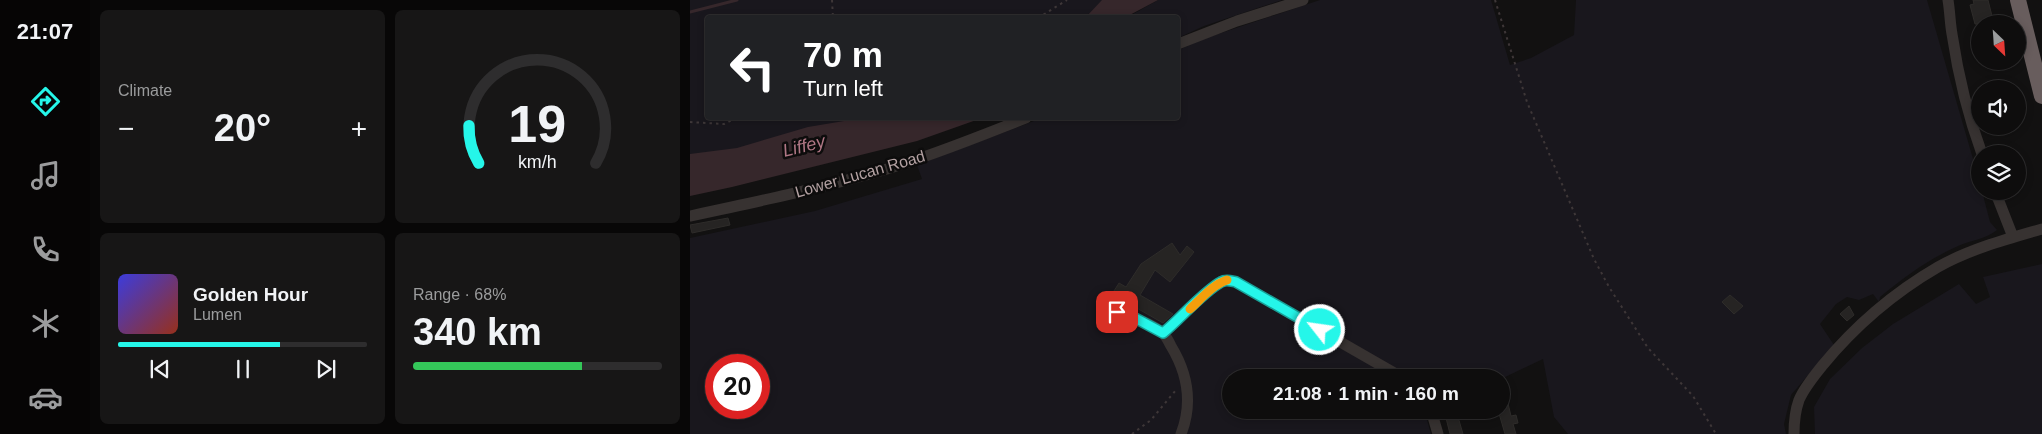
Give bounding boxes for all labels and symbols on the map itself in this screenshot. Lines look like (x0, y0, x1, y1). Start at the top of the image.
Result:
north arrow (1971, 15, 2026, 70)
water label: Liffey (781, 131, 828, 161)
street label: Lower Lucan Road (793, 147, 927, 201)
pin (1096, 291, 1138, 333)
position arrow (1293, 303, 1345, 355)
speed limit sign: 20 (705, 354, 770, 419)

